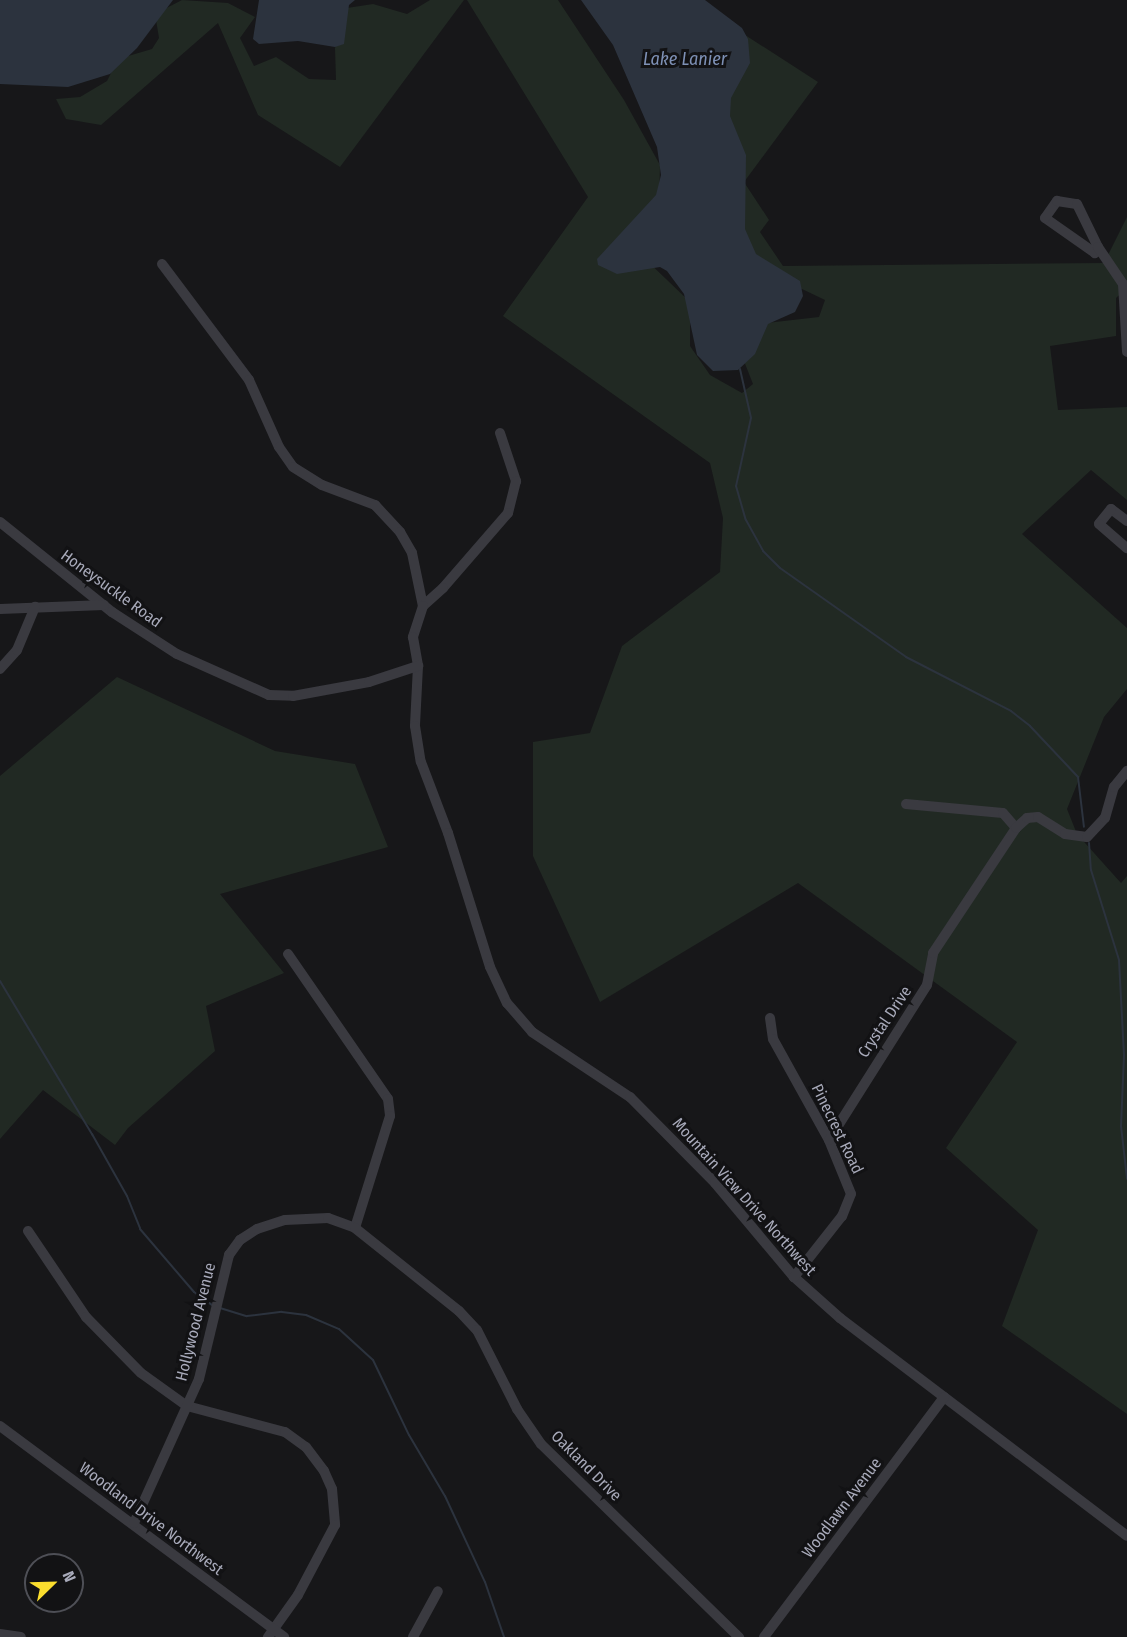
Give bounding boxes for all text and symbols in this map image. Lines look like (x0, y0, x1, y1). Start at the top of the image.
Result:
water label: Lake Lanier (643, 48, 727, 70)
street label: Honeysuckle Road (57, 546, 165, 632)
street label: Crystal Drive (854, 983, 916, 1061)
street label: Pinecrest Road (807, 1081, 867, 1177)
street label: Mountain View Drive Northwest (668, 1114, 820, 1280)
street label: Hollywood Avenue (172, 1261, 220, 1383)
street label: Oakland Drive (547, 1427, 625, 1505)
street label: Woodlawn Avenue (798, 1454, 886, 1562)
street label: Woodland Drive Northwest (75, 1459, 227, 1579)
north arrow (24, 1553, 84, 1613)
text: N (59, 1568, 80, 1585)

